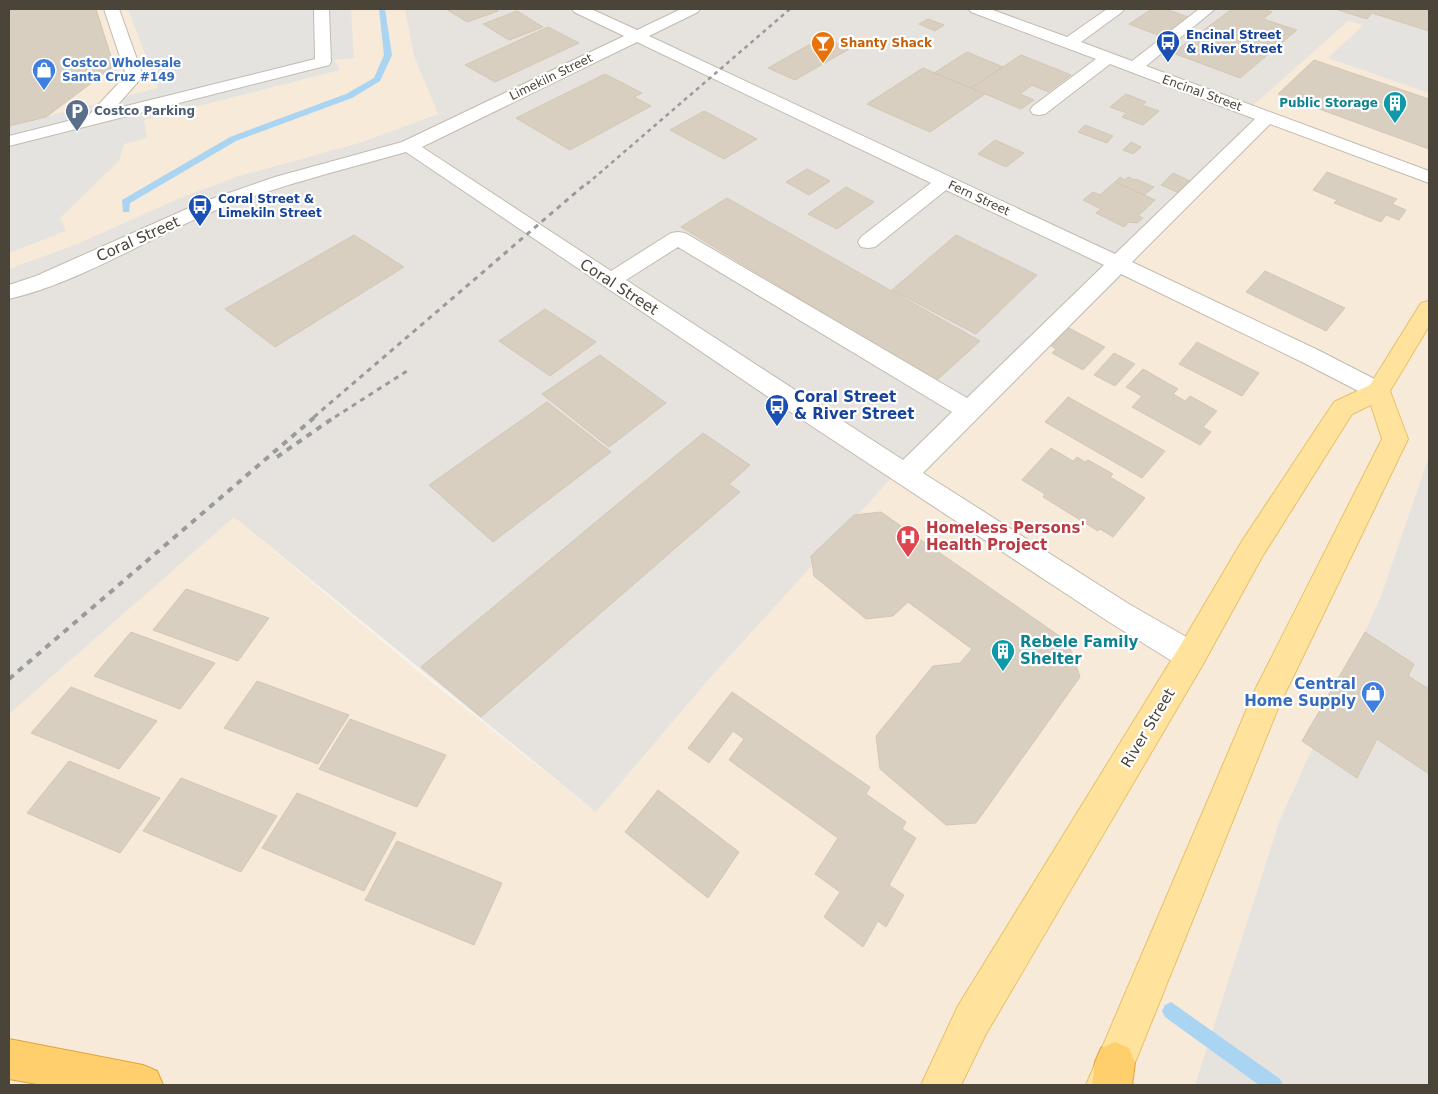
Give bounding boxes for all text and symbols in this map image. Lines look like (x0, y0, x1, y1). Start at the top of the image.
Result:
place label: Encinal Street & River Street (1186, 28, 1283, 56)
bus stop icon: Encinal Street & River Street (1155, 29, 1181, 63)
bar icon: Shanty Shack (810, 30, 836, 64)
place label: Shanty Shack (840, 36, 933, 50)
street label: Limekiln Street (507, 51, 595, 103)
place label: Costco Wholesale Santa Cruz #149 (62, 56, 181, 84)
shop icon: Costco Wholesale Santa Cruz #149 (31, 57, 57, 91)
street label: Encinal Street (1160, 72, 1244, 114)
building icon: Public Storage (1382, 90, 1408, 124)
place label: Public Storage (1279, 96, 1378, 110)
parking icon: Costco Parking (64, 98, 90, 132)
place label: Costco Parking (94, 104, 195, 118)
street label: Fern Street (946, 178, 1012, 218)
place label: Coral Street & Limekiln Street (218, 192, 322, 220)
bus stop icon: Coral Street & Limekiln Street (187, 193, 213, 227)
street label: Coral Street (93, 213, 183, 265)
street label: Coral Street (577, 255, 662, 319)
place label: Coral Street & River Street (794, 388, 914, 423)
bus stop icon: Coral Street & River Street (764, 393, 790, 427)
place label: Homeless Persons' Health Project (926, 519, 1085, 554)
hospital icon: Homeless Persons' Health Project (895, 524, 921, 558)
place label: Rebele Family Shelter (1020, 633, 1139, 668)
building icon: Rebele Family Shelter (990, 638, 1016, 672)
place label: Central Home Supply (1244, 675, 1356, 710)
shop icon: Central Home Supply (1360, 680, 1386, 714)
street label: River Street (1117, 685, 1179, 771)

